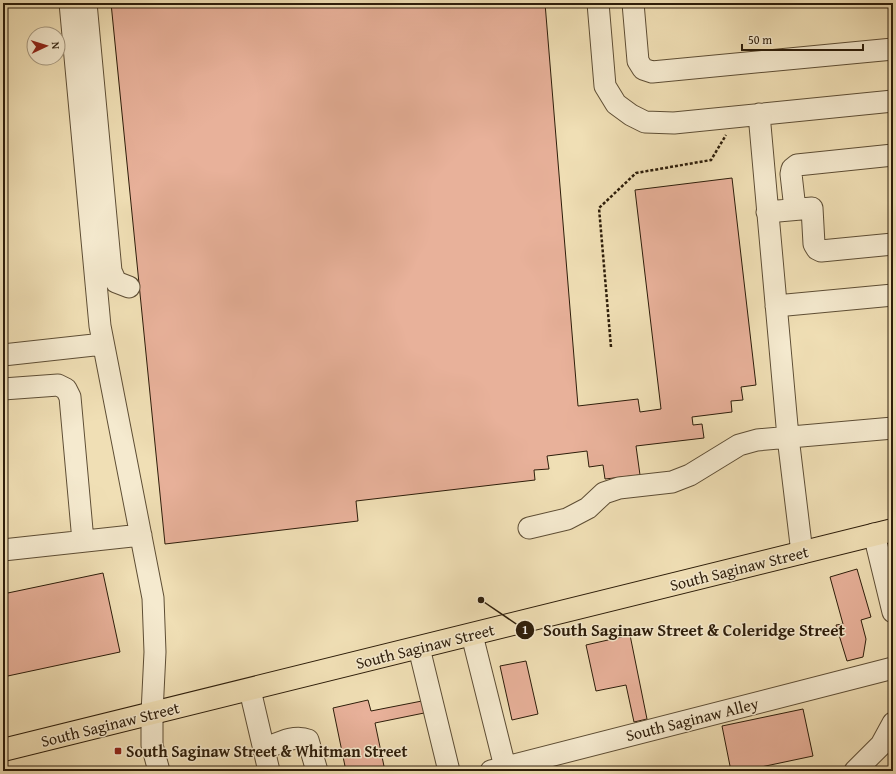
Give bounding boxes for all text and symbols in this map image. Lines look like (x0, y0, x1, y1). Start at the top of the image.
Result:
north arrow (26, 26, 66, 66)
scale bar (742, 26, 863, 52)
text: 50 m (748, 31, 772, 48)
text: N (48, 41, 64, 50)
street label: South Saginaw Street (667, 539, 811, 597)
callout: South Saginaw Street & Coleridge Street (515, 616, 853, 645)
street label: South Saginaw Street (353, 617, 497, 675)
text: South Saginaw Street & Coleridge Street (543, 617, 846, 642)
text: 1 (522, 621, 528, 638)
street label: South Saginaw Alley (623, 691, 761, 747)
street label: South Saginaw Street (38, 695, 182, 753)
place label: South Saginaw Street & Whitman Street (126, 739, 407, 763)
marker: South Saginaw Street & Whitman Street (113, 746, 123, 756)

